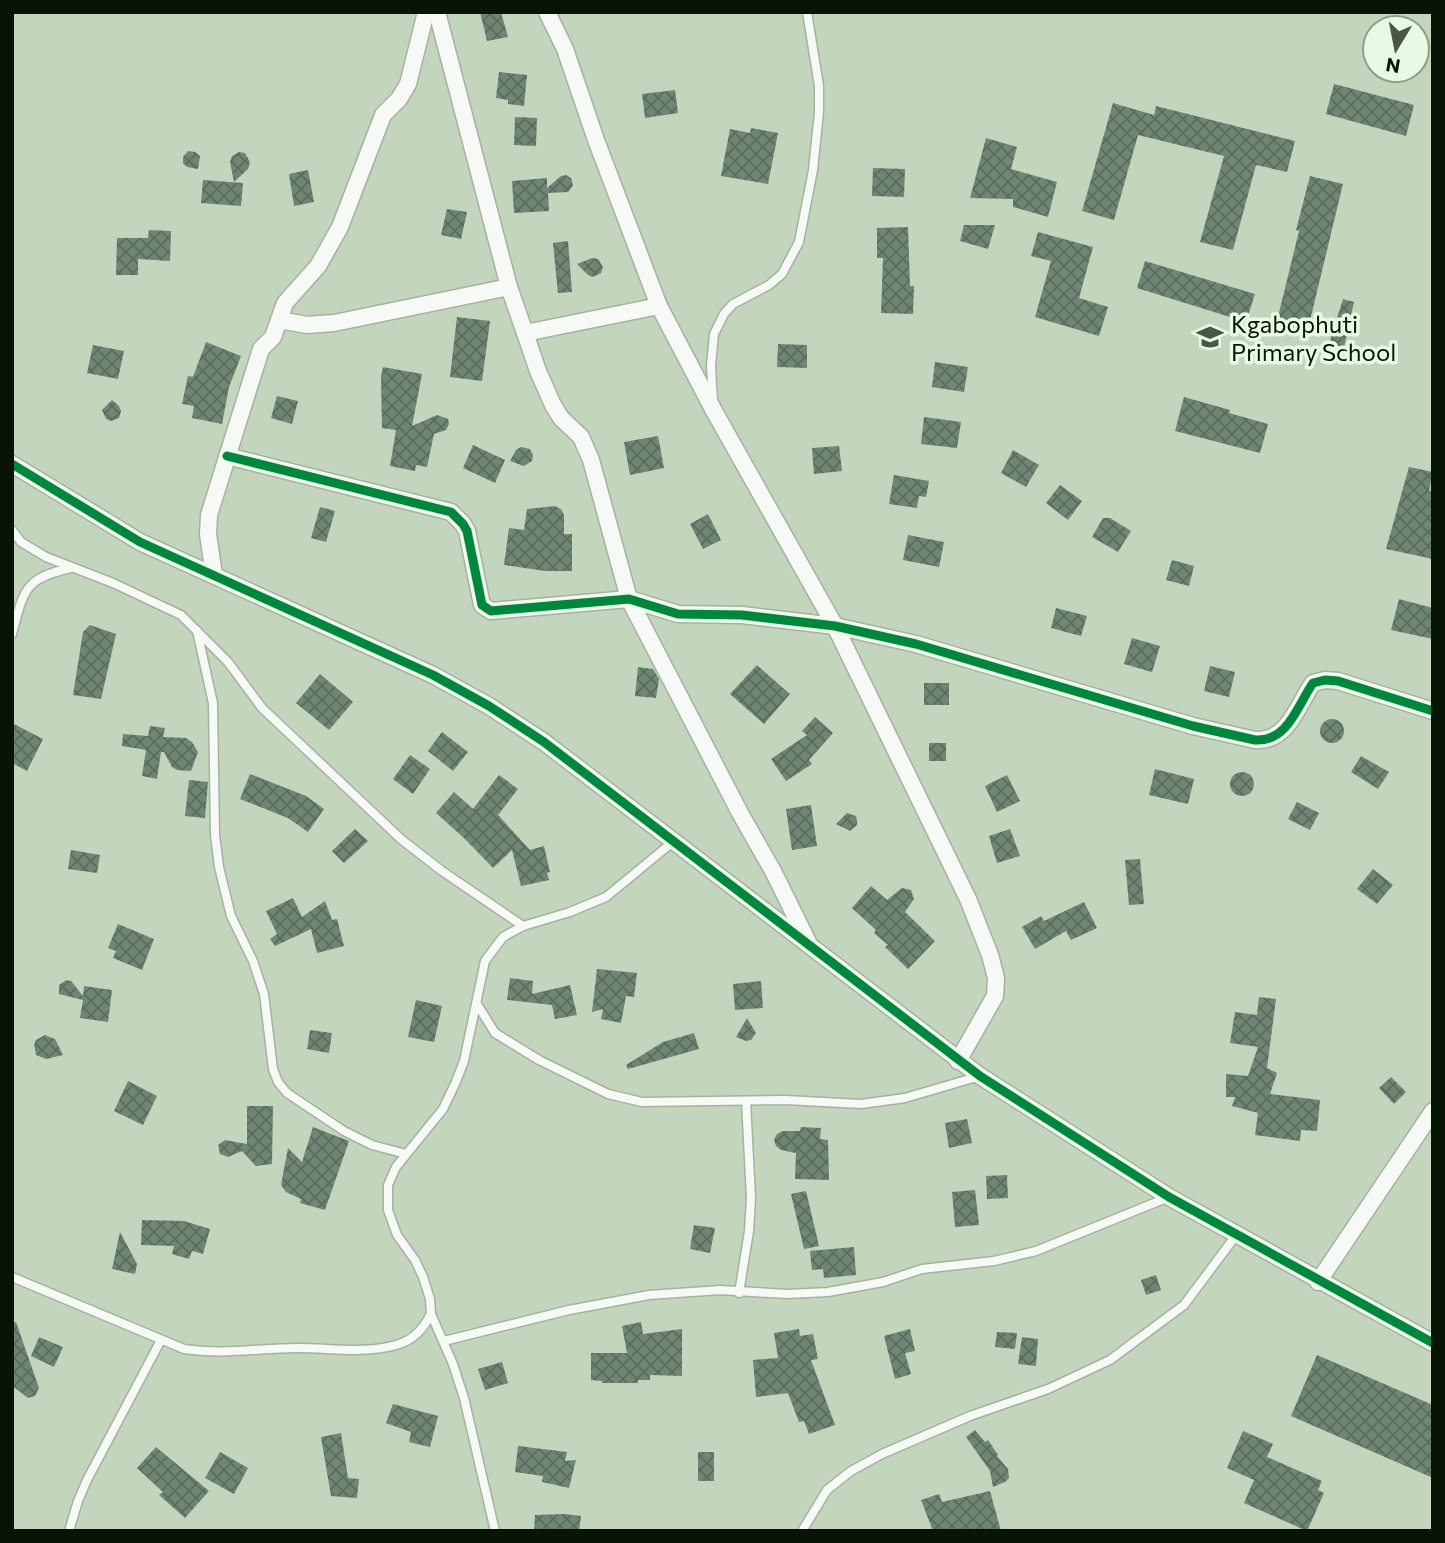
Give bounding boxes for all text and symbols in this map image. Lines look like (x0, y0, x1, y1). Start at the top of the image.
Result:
north arrow (1361, 14, 1431, 84)
text: N (1384, 54, 1402, 79)
place label: Kgabophuti Primary School (1231, 309, 1396, 366)
school or university icon: Kgabophuti Primary School (1195, 322, 1225, 352)

